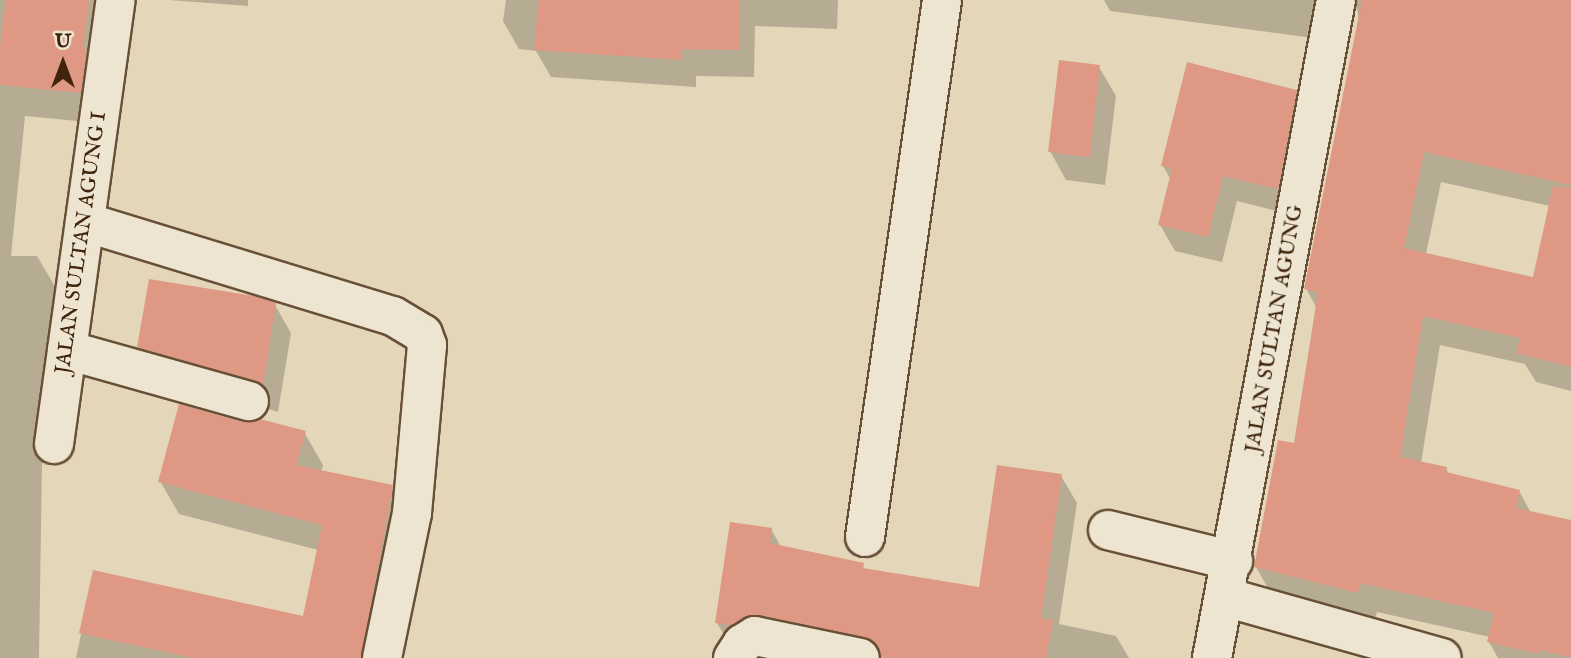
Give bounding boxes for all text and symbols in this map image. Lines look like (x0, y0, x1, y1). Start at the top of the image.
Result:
north arrow (28, 28, 98, 98)
text: U (55, 30, 71, 54)
street label: JALAN SULTAN AGUNG I (51, 110, 113, 376)
street label: JALAN SULTAN AGUNG (1241, 203, 1309, 455)

